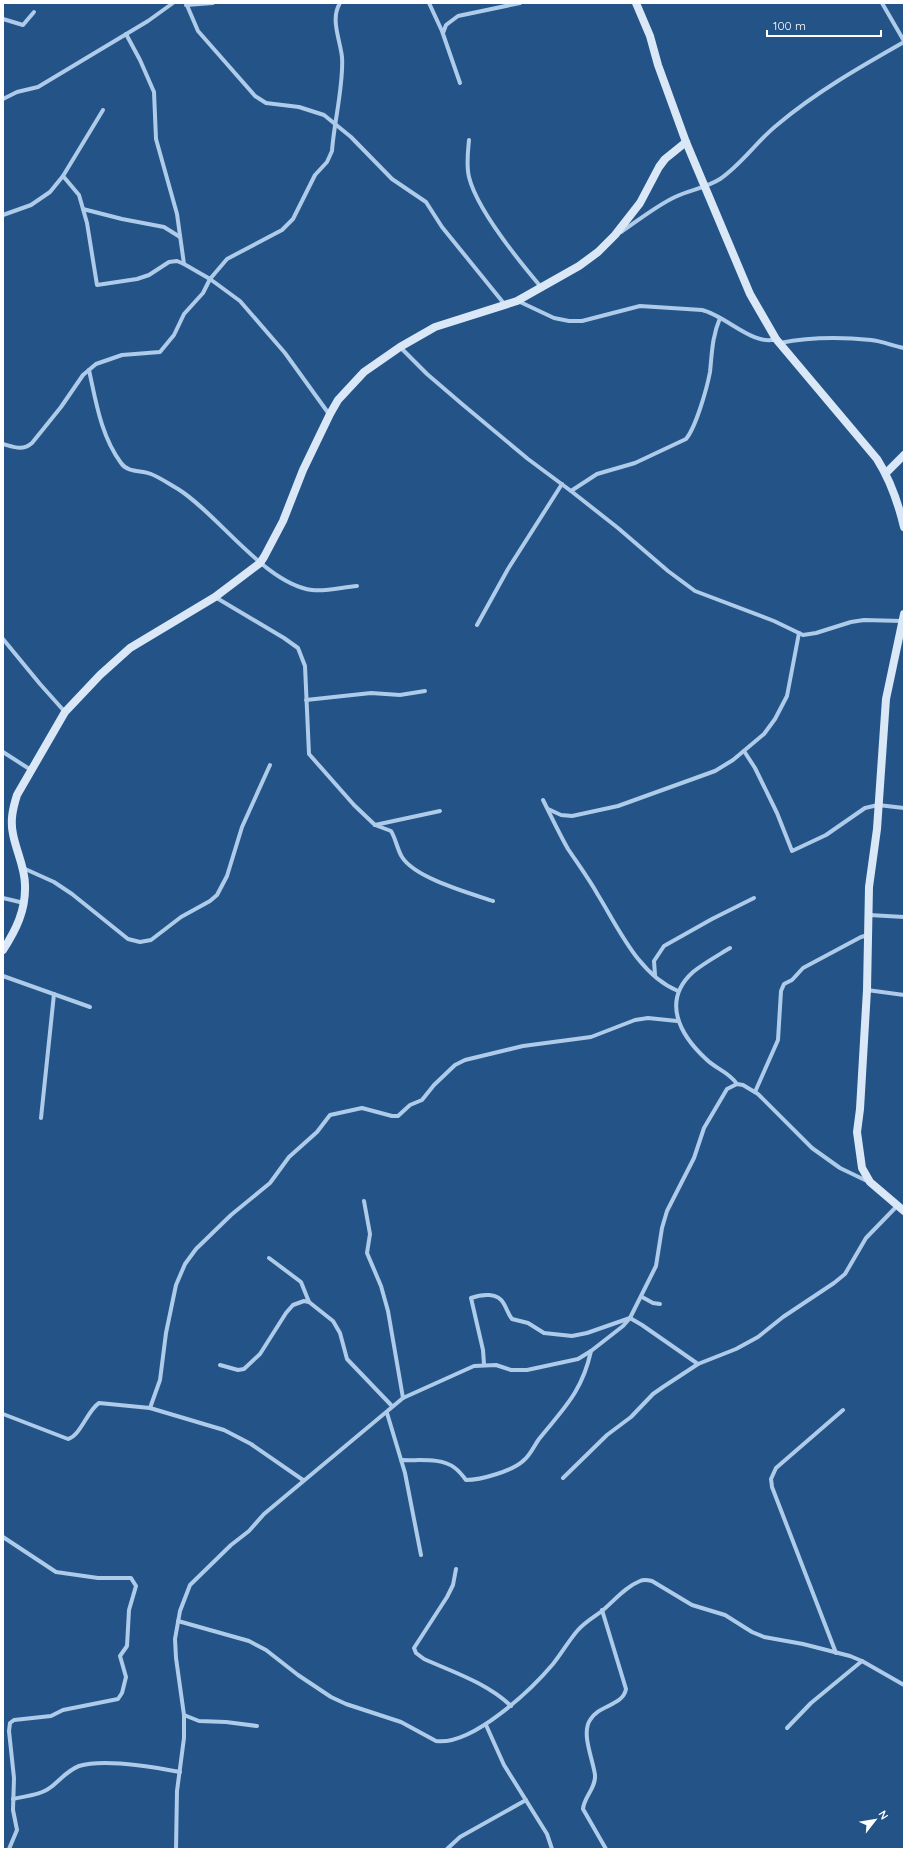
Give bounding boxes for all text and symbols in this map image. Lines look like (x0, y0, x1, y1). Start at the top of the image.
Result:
scale bar (767, 12, 881, 38)
text: 100 m (773, 18, 806, 33)
north arrow (855, 1800, 895, 1840)
text: N (875, 1808, 892, 1822)

